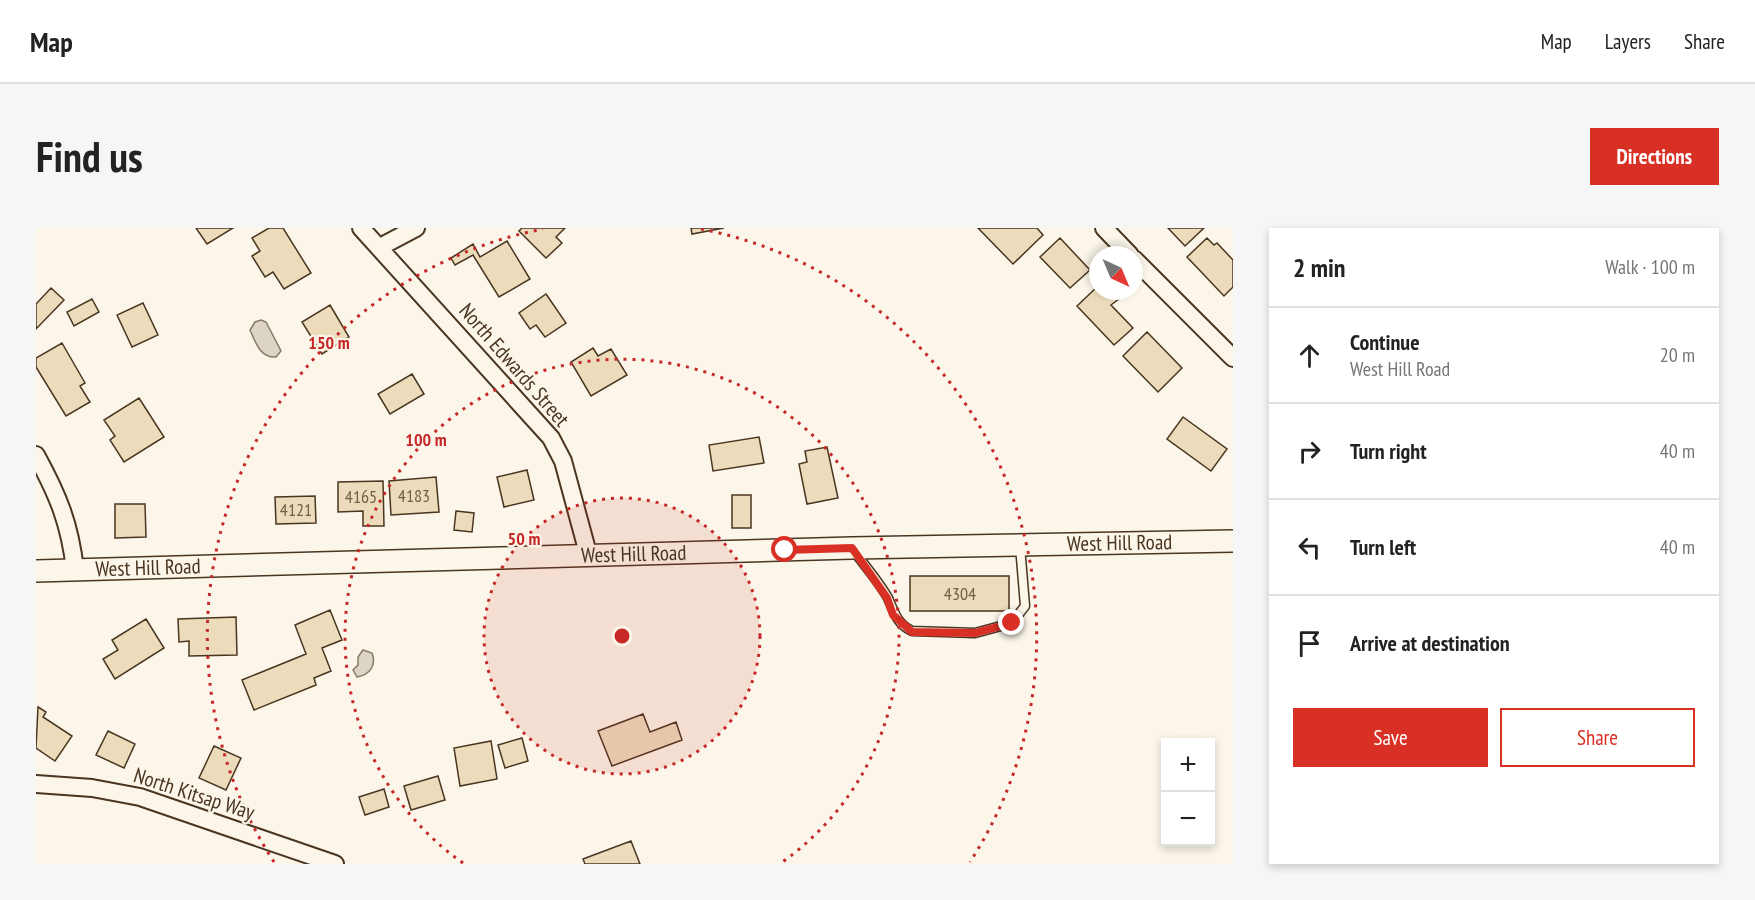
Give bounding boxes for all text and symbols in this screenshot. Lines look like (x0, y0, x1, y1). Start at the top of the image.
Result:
text: Map (30, 23, 73, 60)
text: Map (1541, 28, 1572, 55)
text: Layers (1605, 28, 1651, 55)
text: Share (1684, 28, 1725, 55)
button: Directions (1590, 128, 1719, 185)
text: Find us (36, 129, 143, 184)
north arrow (1089, 246, 1143, 300)
text: 2 min (1293, 251, 1346, 284)
text: Walk · 100 m (1605, 254, 1695, 280)
street label: North Edwards Street (453, 297, 576, 432)
text: Continue (1350, 328, 1420, 356)
text: 150 m (308, 331, 350, 354)
icon: ahead (1293, 339, 1326, 372)
text: 20 m (1660, 342, 1695, 368)
text: West Hill Road (1350, 356, 1450, 382)
text: 100 m (405, 428, 447, 451)
icon: right (1293, 435, 1326, 468)
text: Turn right (1350, 437, 1427, 465)
text: 40 m (1660, 438, 1695, 464)
house number: 4183 (398, 484, 430, 507)
house number: 4165 (345, 485, 377, 508)
house number: 4121 (280, 498, 312, 521)
text: 50 m (508, 527, 540, 550)
street label: West Hill Road (1067, 528, 1173, 557)
icon: left (1293, 531, 1326, 564)
text: Turn left (1350, 533, 1416, 561)
text: 40 m (1660, 534, 1695, 560)
route start (771, 536, 797, 562)
street label: West Hill Road (581, 539, 687, 569)
street label: West Hill Road (95, 552, 201, 582)
house number: 4304 (944, 582, 976, 605)
route end (998, 609, 1024, 635)
centre of rings (612, 626, 632, 646)
icon: arrive (1293, 627, 1326, 660)
text: Arrive at destination (1350, 629, 1510, 657)
button: Save (1293, 708, 1488, 767)
button: Share (1500, 708, 1695, 767)
map controls (1161, 738, 1215, 846)
button: + (1161, 738, 1215, 792)
street label: North Kitsap Way (130, 761, 258, 826)
button: − (1161, 792, 1215, 846)

